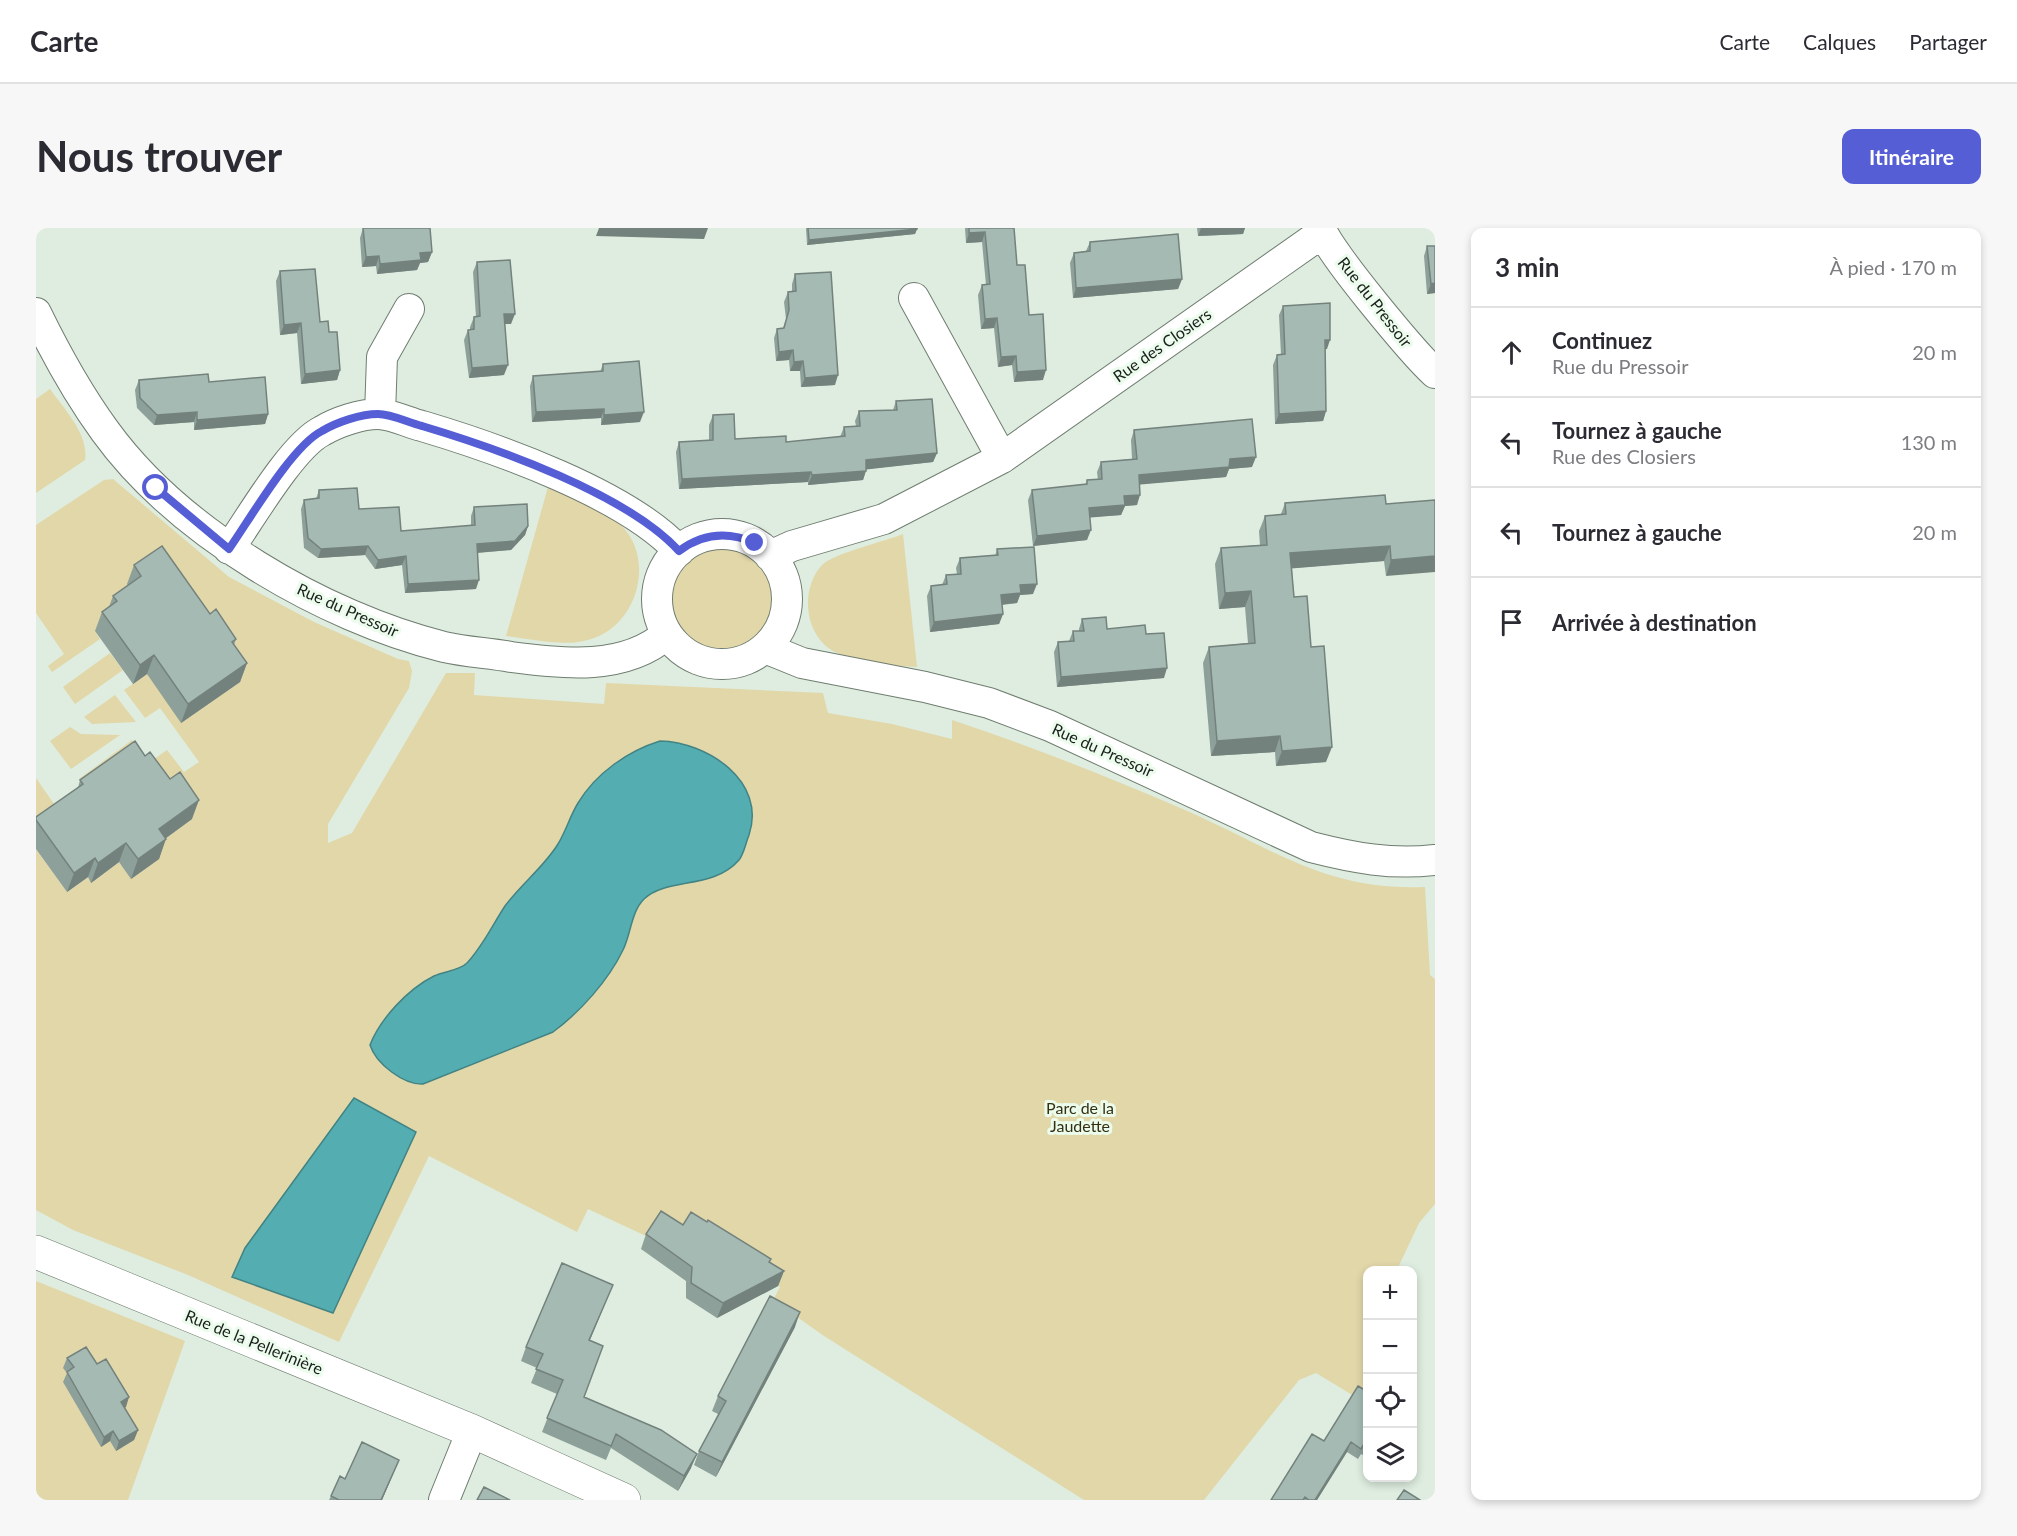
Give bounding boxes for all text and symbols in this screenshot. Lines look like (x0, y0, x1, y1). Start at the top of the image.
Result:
text: Carte (30, 24, 98, 58)
text: Carte (1719, 29, 1770, 54)
text: Calques (1803, 29, 1876, 54)
text: Partager (1909, 29, 1987, 54)
button: Itinéraire (1842, 129, 1981, 184)
text: Nous trouver (36, 131, 282, 181)
text: 3 min (1495, 251, 1559, 283)
street label: Rue du Pressoir (1334, 253, 1417, 351)
text: À pied · 170 m (1829, 255, 1957, 279)
street label: Rue des Closiers (1109, 304, 1214, 385)
text: Continuez (1552, 327, 1652, 354)
icon: ahead (1495, 336, 1528, 369)
text: 20 m (1912, 340, 1957, 364)
text: Rue du Pressoir (1552, 354, 1688, 378)
text: Tournez à gauche (1552, 417, 1722, 444)
icon: left (1495, 426, 1528, 459)
text: 130 m (1901, 430, 1957, 454)
text: Rue des Closiers (1552, 444, 1696, 468)
route start (142, 474, 168, 500)
icon: left (1495, 516, 1528, 549)
text: Tournez à gauche (1552, 519, 1722, 546)
text: 20 m (1912, 520, 1957, 544)
route end (741, 529, 767, 555)
street label: Rue du Pressoir (294, 579, 402, 640)
icon: arrive (1495, 606, 1528, 639)
text: Arrivée à destination (1552, 609, 1757, 636)
street label: Rue du Pressoir (1049, 719, 1157, 780)
park label: Parc de la Jaudette (1046, 1098, 1114, 1135)
map controls (1363, 1266, 1417, 1482)
button: + (1363, 1266, 1417, 1320)
street label: Rue de la Pellerinière (183, 1305, 326, 1378)
button: − (1363, 1320, 1417, 1374)
button: locate (1363, 1374, 1417, 1428)
button: layers (1363, 1428, 1417, 1482)

